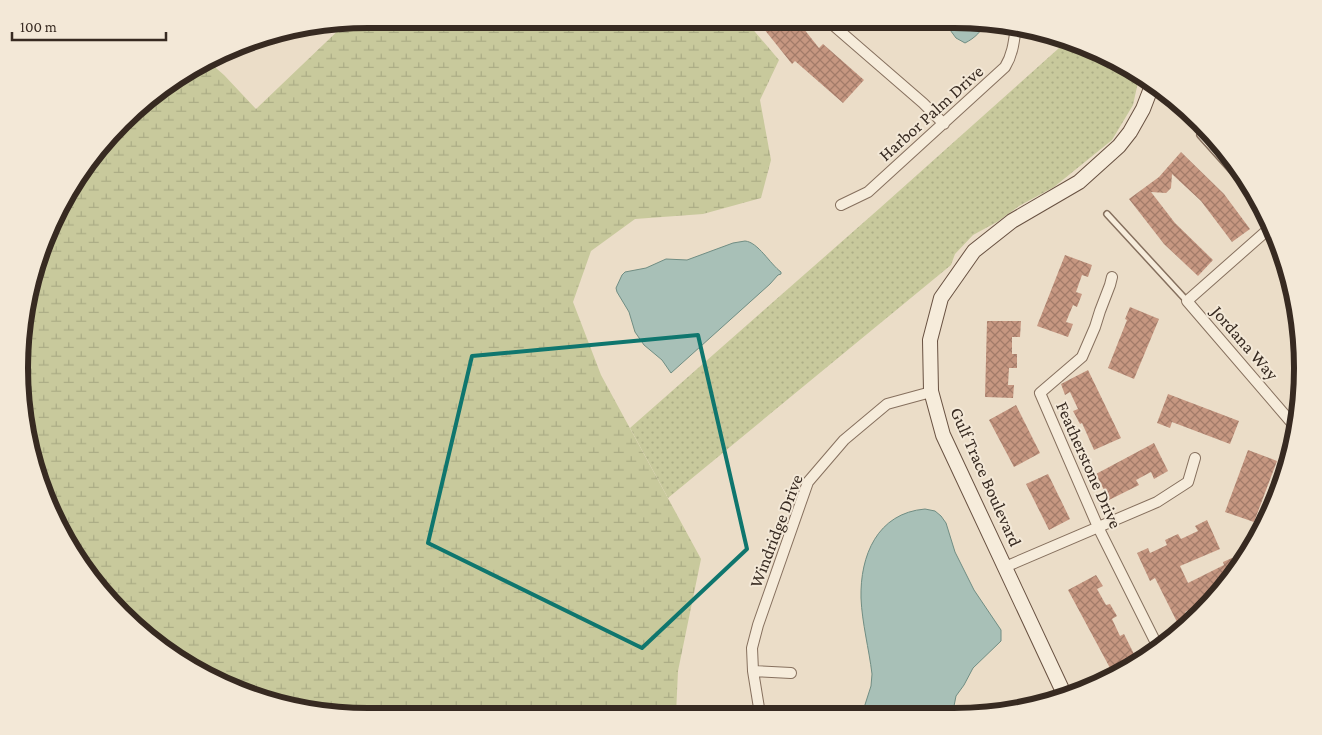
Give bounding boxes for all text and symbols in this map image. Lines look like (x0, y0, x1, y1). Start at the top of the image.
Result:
scale bar (12, 10, 166, 42)
text: 100 m (20, 19, 57, 35)
street label: Harbor Palm Drive (875, 61, 987, 165)
street label: Jordana Way (1206, 300, 1283, 385)
street label: Featherstone Drive (1052, 399, 1126, 531)
street label: Gulf Trace Boulevard (946, 404, 1026, 550)
street label: Windridge Drive (745, 471, 807, 590)

